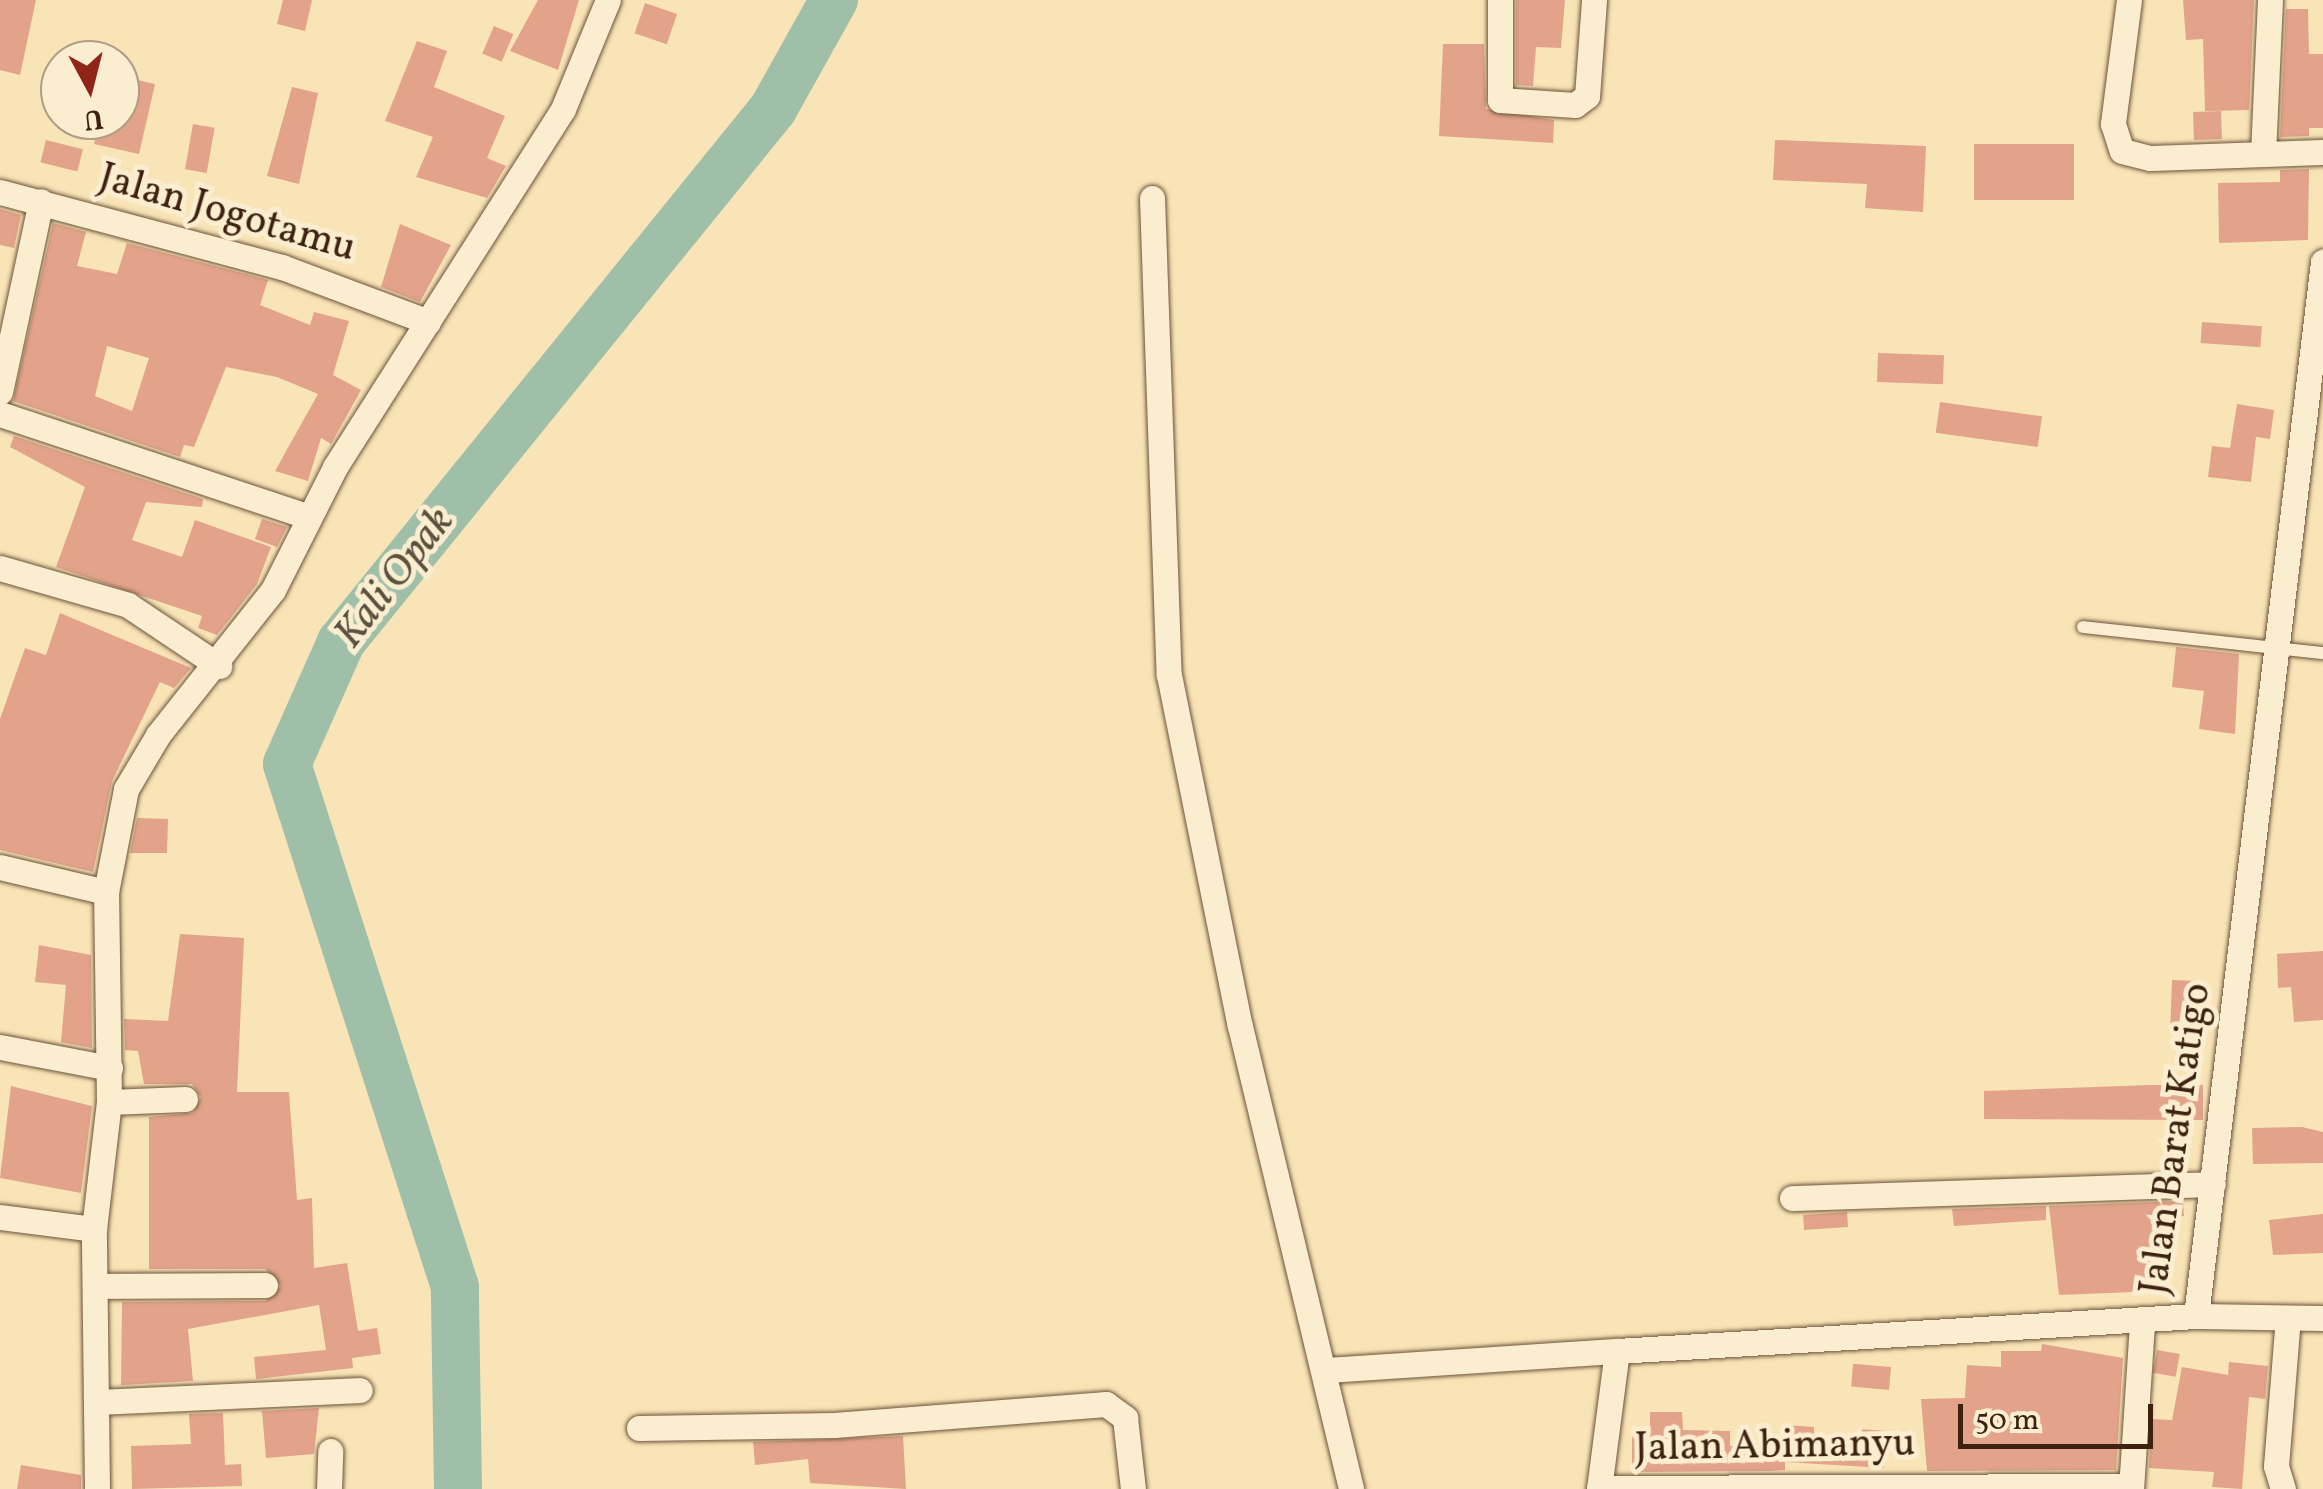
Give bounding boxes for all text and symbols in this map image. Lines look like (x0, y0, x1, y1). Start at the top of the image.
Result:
north arrow (40, 40, 140, 140)
text: U (82, 98, 105, 139)
street label: Jalan Jogotamu (93, 154, 361, 274)
water label: Kali Opak (326, 499, 466, 659)
street label: Jalan Barat Katigo (2131, 980, 2223, 1298)
scale bar (1963, 1384, 2158, 1446)
text: 50 m (1975, 1400, 2039, 1442)
street label: Jalan Abimanyu (1634, 1421, 1916, 1473)

